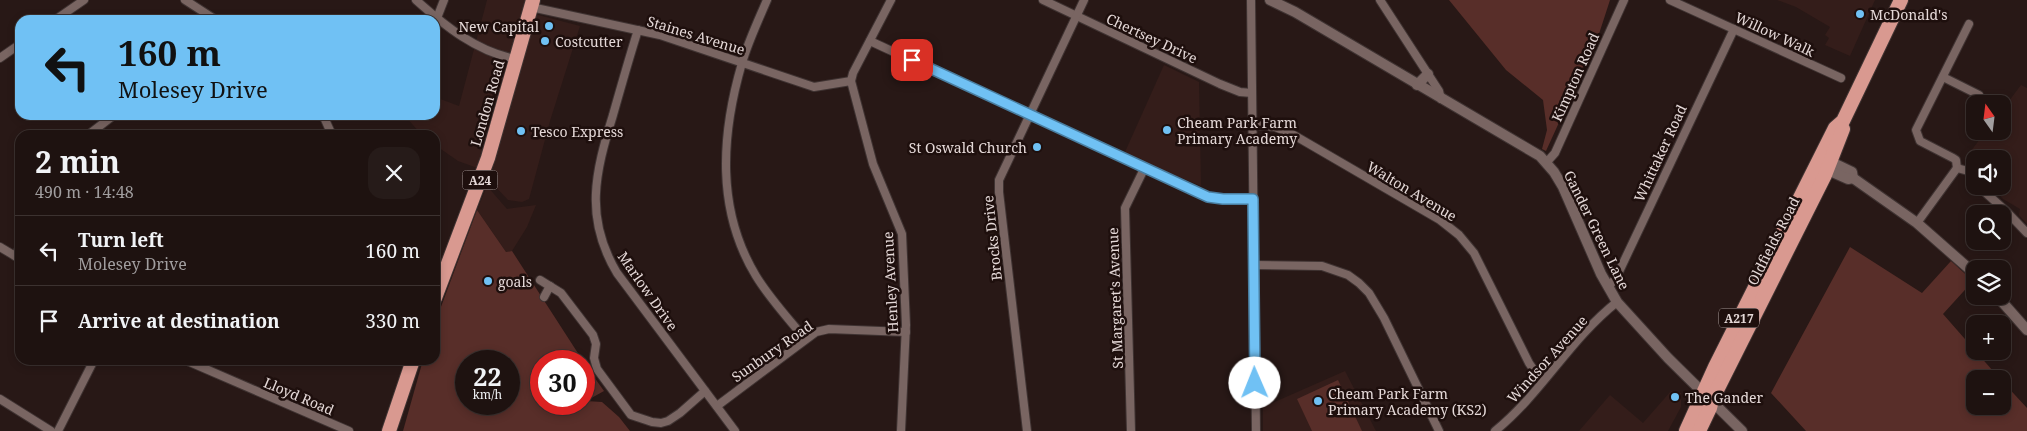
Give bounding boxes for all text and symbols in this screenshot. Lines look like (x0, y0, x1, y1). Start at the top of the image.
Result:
place label: McDonald's (1870, 5, 1948, 24)
street label: Willow Walk (1732, 7, 1819, 61)
marker: McDonald's (1854, 8, 1866, 20)
street label: Chertsey Drive (1103, 9, 1201, 67)
street label: Staines Avenue (645, 11, 747, 59)
place label: New Capital (458, 17, 540, 36)
marker: New Capital (543, 20, 555, 32)
text: 160 m (118, 29, 221, 76)
street label: Kimpton Road (1547, 29, 1603, 125)
place label: Costcutter (555, 32, 623, 51)
icon: left (35, 35, 100, 100)
marker: Costcutter (539, 35, 551, 47)
pin (891, 39, 933, 81)
icon: arrive (898, 46, 926, 74)
street label: London Road (466, 57, 508, 148)
text: Molesey Drive (118, 74, 268, 104)
north arrow (1966, 95, 2011, 140)
map controls (1966, 95, 2011, 415)
street label: Whittaker Road (1629, 101, 1691, 205)
place label: Cheam Park Farm Primary Academy (1177, 113, 1297, 148)
place label: Tesco Express (531, 122, 623, 141)
marker: Cheam Park Farm Primary Academy (1161, 124, 1173, 136)
marker: Tesco Express (515, 125, 527, 137)
place label: St Oswald Church (909, 138, 1027, 157)
text: 2 min (35, 141, 120, 182)
marker: St Oswald Church (1031, 141, 1043, 153)
button: close (368, 147, 420, 199)
button: sound (1966, 150, 2011, 195)
street label: Walton Avenue (1364, 157, 1460, 225)
street label: Gander Green Lane (1560, 167, 1634, 293)
road number: A24 (462, 170, 498, 190)
text: 490 m · 14:48 (35, 181, 134, 203)
street label: Oldfields Road (1743, 193, 1804, 288)
street label: Brocks Drive (978, 194, 1006, 282)
button: search (1966, 205, 2011, 250)
text: Turn left (78, 227, 164, 253)
street label: St Margaret's Avenue (1103, 227, 1127, 369)
street label: Henley Avenue (878, 231, 902, 333)
icon: left (35, 237, 63, 265)
text: 160 m (365, 238, 420, 264)
street label: Marlow Drive (614, 248, 682, 334)
text: Molesey Drive (78, 253, 187, 275)
button: layers (1966, 260, 2011, 305)
place label: goals (498, 272, 532, 291)
marker: goals (482, 275, 494, 287)
icon: arrive (35, 307, 63, 335)
text: Arrive at destination (78, 308, 280, 334)
text: 330 m (365, 308, 420, 334)
road number: A217 (1719, 308, 1759, 328)
street label: Windsor Avenue (1503, 311, 1591, 407)
button: + (1966, 315, 2011, 360)
street label: Sunbury Road (728, 316, 817, 386)
speed limit sign: 30 (530, 350, 595, 415)
position arrow (1228, 356, 1280, 408)
text: 22 (473, 359, 502, 393)
button: − (1966, 370, 2011, 415)
street label: Lloyd Road (261, 373, 337, 420)
place label: Cheam Park Farm Primary Academy (KS2) (1328, 384, 1487, 419)
text: km/h (473, 386, 502, 403)
place label: The Gander (1685, 388, 1764, 407)
marker: The Gander (1669, 391, 1681, 403)
marker: Cheam Park Farm Primary Academy (KS2) (1312, 395, 1324, 407)

